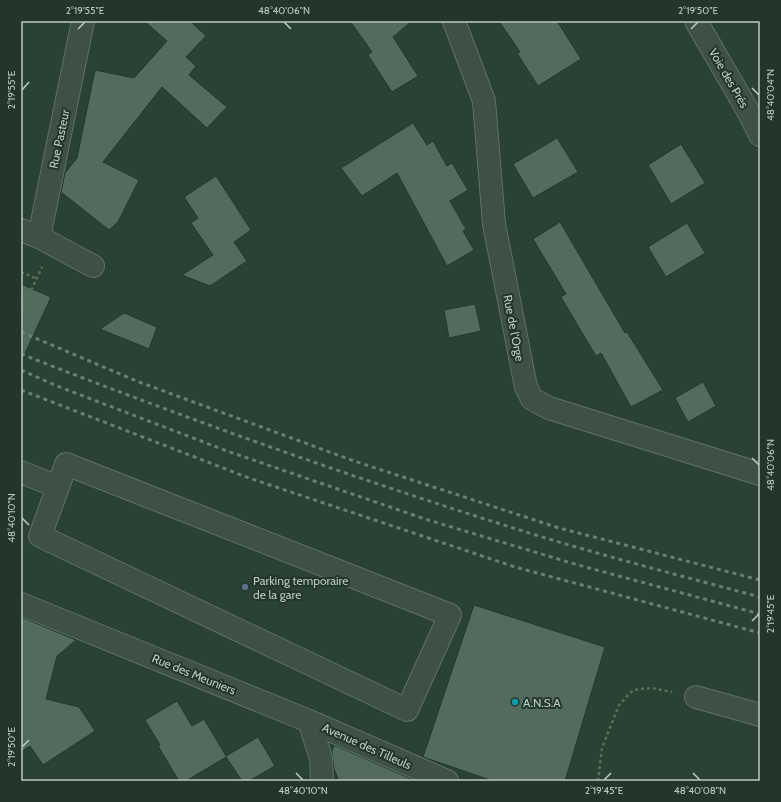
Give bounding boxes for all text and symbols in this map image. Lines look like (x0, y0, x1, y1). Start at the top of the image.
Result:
text: 2°19'55"E (66, 4, 105, 17)
text: 48°40'06"N (258, 4, 310, 17)
text: 2°19'50"E (678, 4, 718, 17)
street label: Voie des Prés (706, 45, 752, 111)
text: 48°40'04"N (764, 69, 777, 121)
text: 2°19'55"E (5, 70, 18, 109)
street label: Rue Pasteur (45, 108, 73, 170)
street label: Rue de l'Orge (500, 293, 528, 363)
text: 48°40'06"N (764, 439, 777, 491)
text: 48°40'10"N (5, 493, 18, 543)
place label: Parking temporaire de la gare (253, 573, 348, 602)
marker: Parking temporaire de la gare (240, 582, 250, 592)
text: 2°19'45"E (764, 594, 777, 633)
street label: Rue des Meuniers (150, 650, 238, 698)
place label: A.N.S.A (523, 695, 561, 710)
marker: A.N.S.A (510, 697, 520, 707)
street label: Avenue des Tilleuls (320, 720, 414, 772)
text: 2°19'50"E (5, 727, 18, 767)
text: 48°40'10"N (278, 784, 328, 797)
text: 2°19'45"E (585, 784, 624, 797)
text: 48°40'08"N (674, 784, 726, 797)

